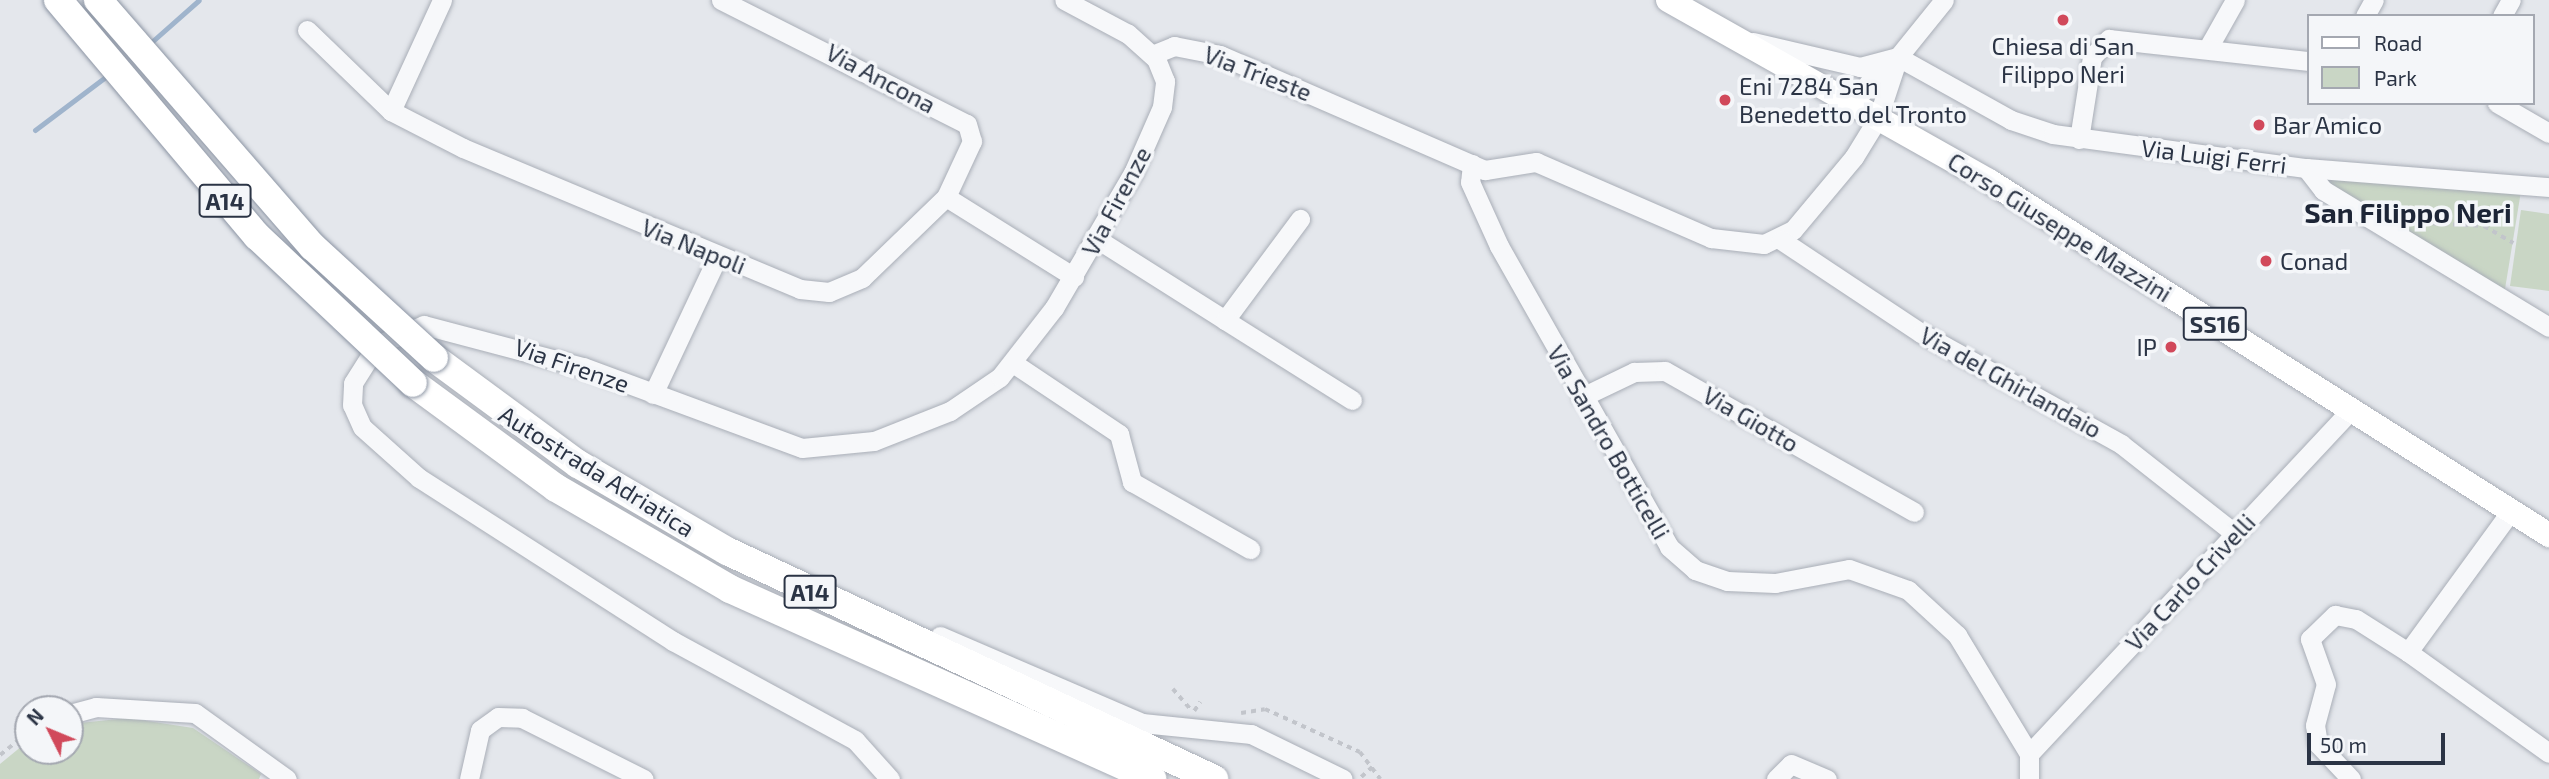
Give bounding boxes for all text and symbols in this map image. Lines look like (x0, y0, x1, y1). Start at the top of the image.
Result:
marker: Chiesa di San Filippo Neri (2055, 12, 2071, 28)
legend (2308, 14, 2535, 105)
text: Road (2374, 30, 2422, 55)
place label: Chiesa di San Filippo Neri (1992, 32, 2134, 88)
street label: Via Ancona (821, 37, 941, 119)
street label: Via Trieste (1200, 39, 1316, 107)
text: Park (2374, 65, 2417, 90)
place label: Eni 7284 San Benedetto del Tronto (1739, 72, 1968, 128)
marker: Eni 7284 San Benedetto del Tronto (1717, 92, 1733, 108)
place label: Bar Amico (2273, 111, 2383, 139)
marker: Bar Amico (2251, 117, 2267, 133)
street label: Via Luigi Ferri (2140, 133, 2288, 179)
street label: Via Firenze (1075, 142, 1157, 260)
street label: Corso Giuseppe Mazzini (1943, 146, 2177, 308)
road number: A14 (197, 182, 253, 220)
district label: San Filippo Neri (2304, 195, 2512, 229)
street label: Via Napoli (638, 212, 750, 280)
place label: Conad (2280, 247, 2348, 275)
marker: Conad (2258, 253, 2274, 269)
road number: SS16 (2182, 304, 2248, 344)
street label: Via del Ghirlandaio (1915, 320, 2107, 444)
street label: Via Firenze (511, 332, 633, 398)
place label: IP (2137, 333, 2157, 361)
marker: IP (2163, 339, 2179, 355)
street label: Via Sandro Botticelli (1542, 340, 1676, 544)
street label: Via Giotto (1698, 380, 1804, 458)
street label: Autostrada Adriatica (494, 399, 700, 543)
street label: Via Carlo Crivelli (2119, 508, 2261, 656)
road number: A14 (782, 572, 838, 612)
north arrow (14, 695, 84, 765)
text: N (22, 704, 48, 730)
scale bar (2311, 720, 2449, 764)
text: 50 m (2320, 732, 2367, 757)

